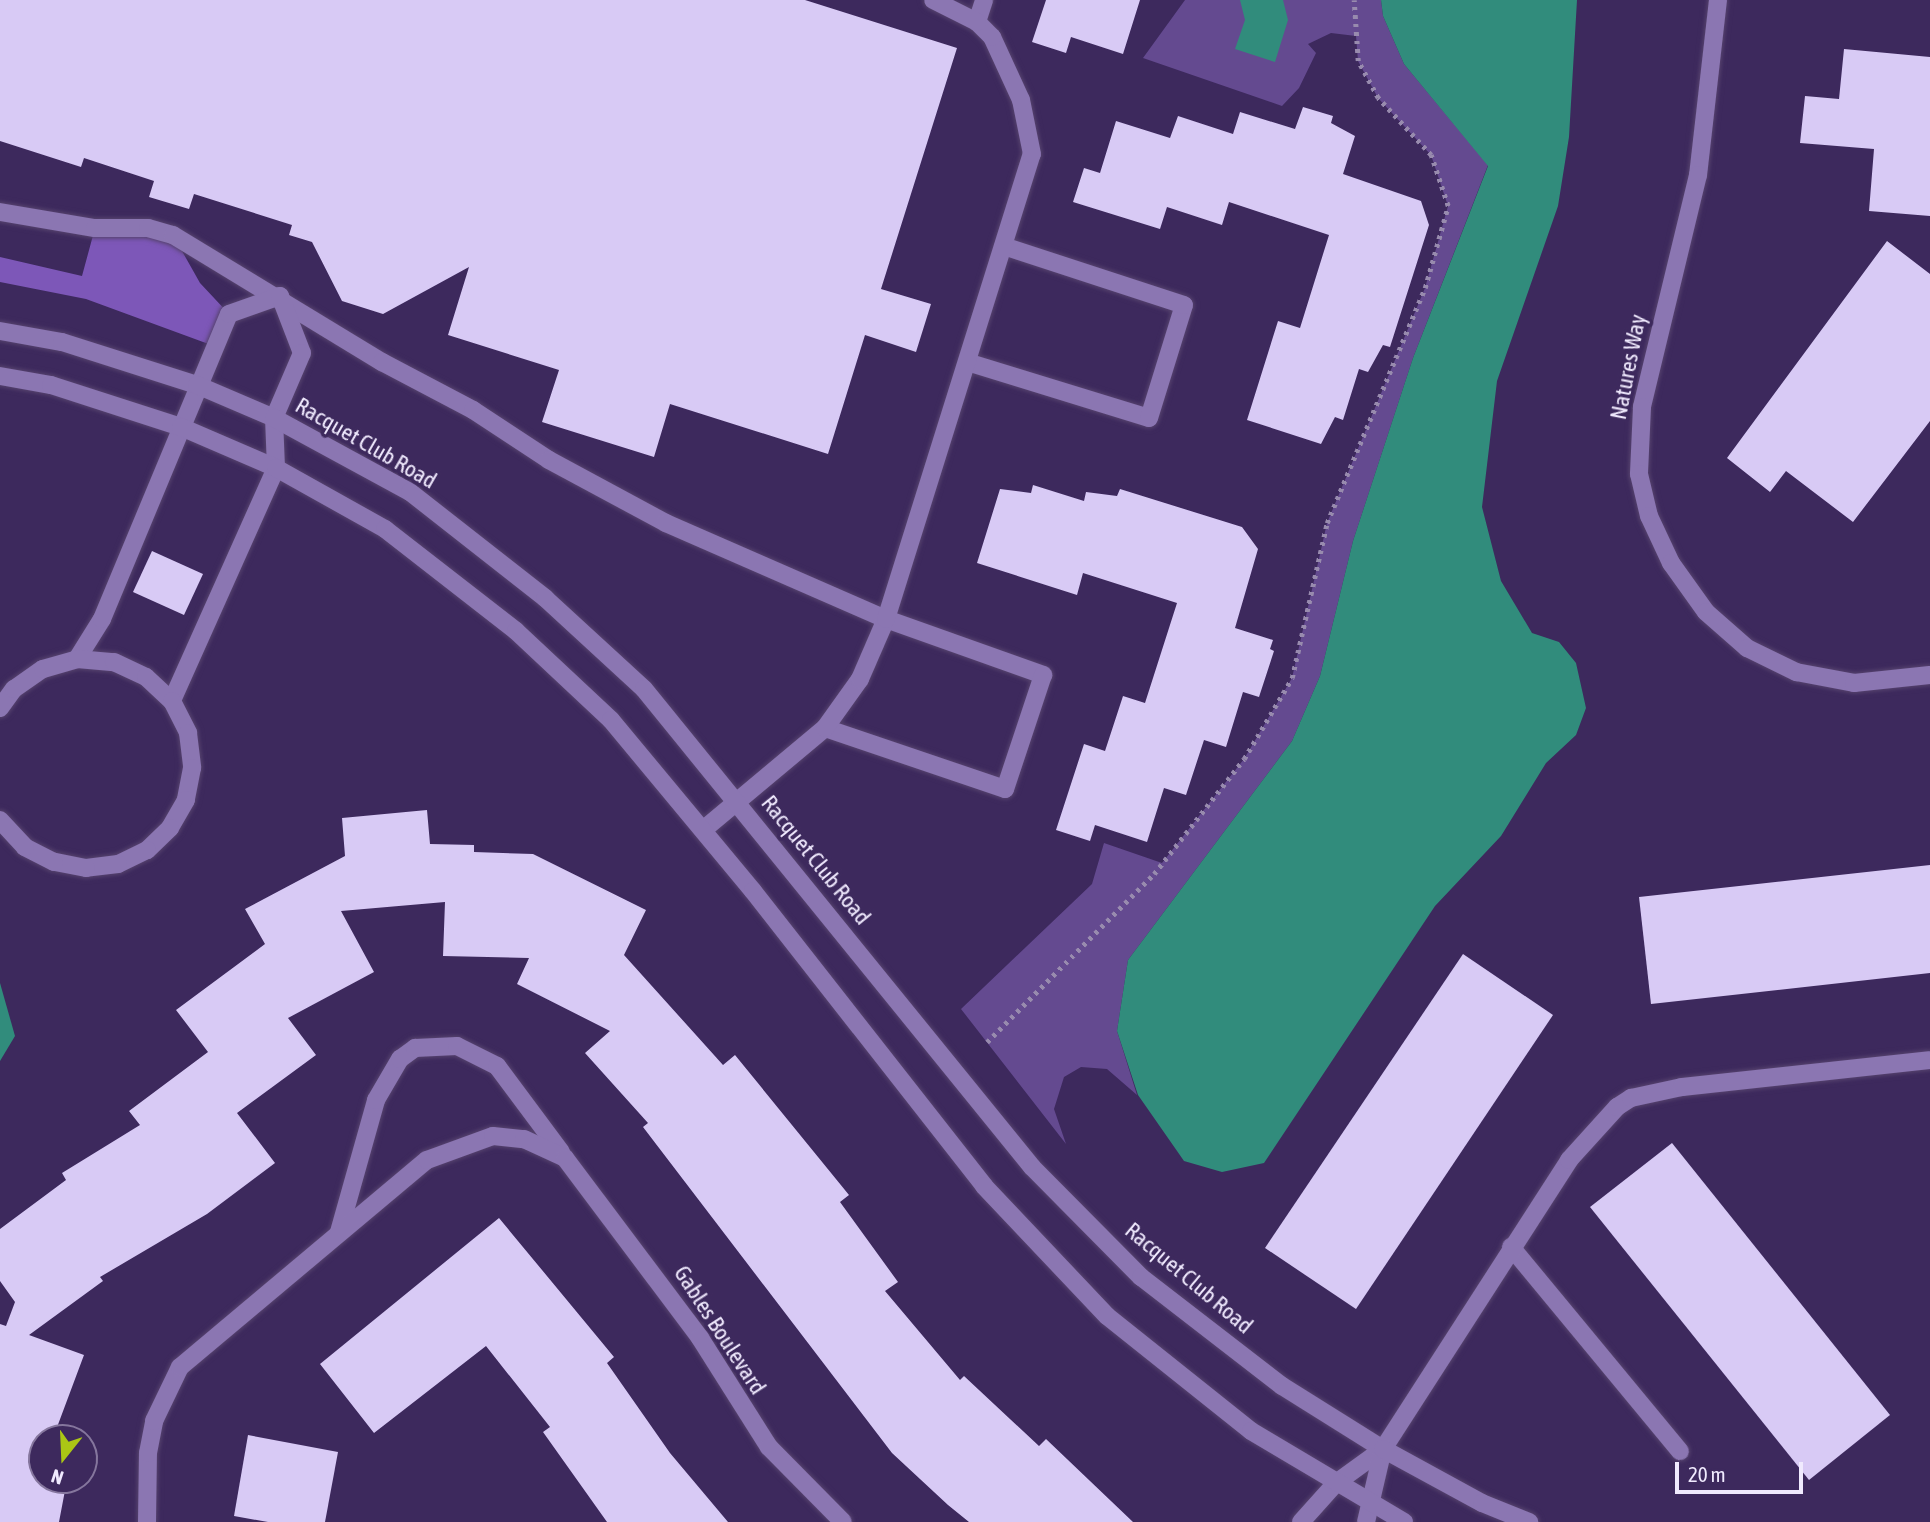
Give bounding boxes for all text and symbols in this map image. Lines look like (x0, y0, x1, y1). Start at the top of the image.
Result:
street label: Natures Way (1604, 312, 1652, 422)
street label: Racquet Club Road (290, 391, 442, 495)
street label: Racquet Club Road (755, 790, 877, 930)
street label: Racquet Club Road (1119, 1217, 1259, 1339)
street label: Gables Boulevard (668, 1260, 772, 1400)
north arrow (28, 1424, 98, 1494)
scale bar (1678, 1448, 1806, 1492)
text: 20 m (1688, 1462, 1726, 1486)
text: N (48, 1465, 66, 1489)

